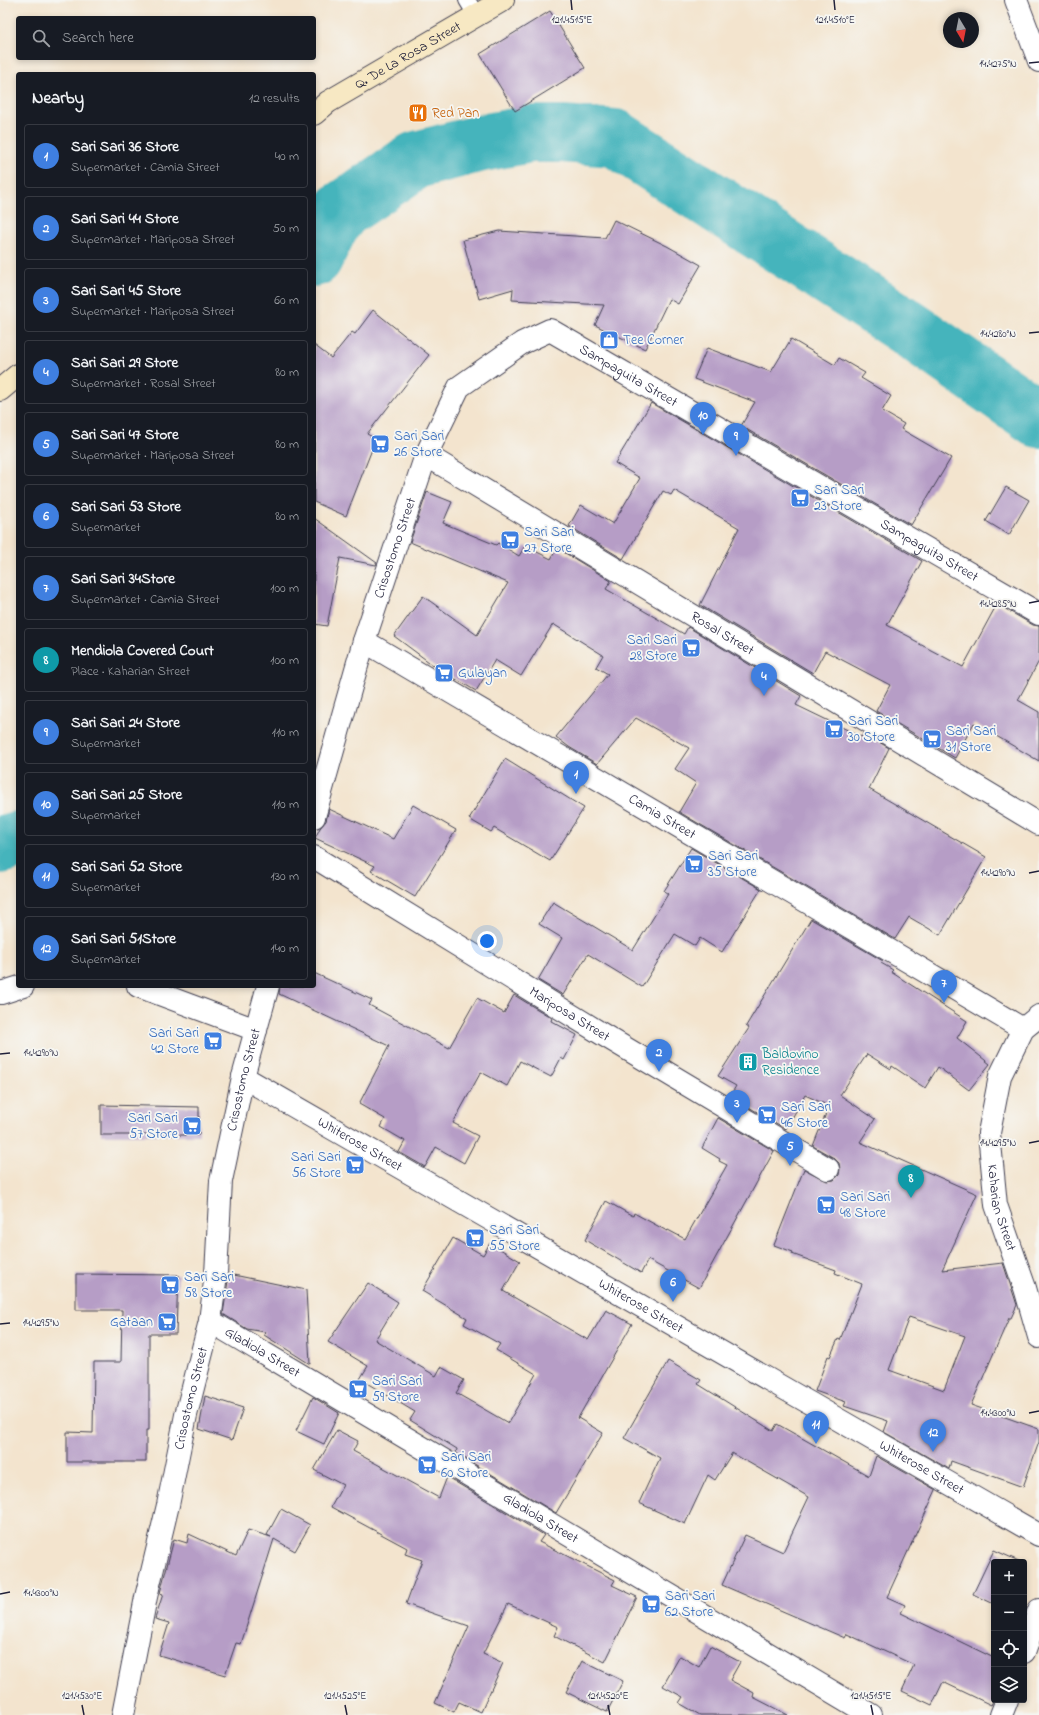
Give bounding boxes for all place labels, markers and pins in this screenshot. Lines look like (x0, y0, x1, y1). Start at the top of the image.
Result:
restaurant icon: Red Pan (407, 102, 429, 124)
place label: Red Pan (432, 103, 479, 124)
shop icon: Tee Corner (598, 329, 620, 351)
place label: Tee Corner (623, 330, 685, 351)
pin: 10 (690, 402, 716, 435)
pin: 9 (723, 423, 749, 456)
place label: Sari Sari 26 Store (394, 426, 444, 463)
supermarket icon: Sari Sari 26 Store (369, 433, 391, 455)
place label: Sari Sari 23 Store (814, 480, 864, 517)
supermarket icon: Sari Sari 23 Store (789, 487, 811, 509)
place label: Sari Sari 27 Store (524, 522, 574, 559)
supermarket icon: Sari Sari 27 Store (499, 529, 521, 551)
place label: Sari Sari 28 Store (627, 630, 678, 667)
supermarket icon: Sari Sari 28 Store (680, 637, 702, 659)
supermarket icon: Gulayan (433, 662, 455, 684)
place label: Gulayan (458, 663, 507, 685)
pin: 4 (751, 663, 777, 696)
place label: Sari Sari 30 Store (848, 711, 898, 748)
supermarket icon: Sari Sari 30 Store (823, 718, 845, 740)
place label: Sari Sari 31 Store (946, 721, 996, 758)
supermarket icon: Sari Sari 31 Store (921, 728, 943, 750)
pin: 1 (563, 761, 589, 794)
place label: Sari Sari 35 Store (708, 846, 758, 883)
supermarket icon: Sari Sari 35 Store (683, 853, 705, 875)
pin: 7 (931, 970, 957, 1003)
place label: Sari Sari 42 Store (149, 1023, 200, 1060)
supermarket icon: Sari Sari 42 Store (202, 1030, 224, 1052)
pin: 2 (646, 1039, 672, 1072)
place label: Baldovino Residence (761, 1044, 820, 1081)
building icon: Baldovino Residence (737, 1051, 759, 1073)
pin: 3 (724, 1090, 750, 1123)
place label: Sari Sari 46 Store (781, 1097, 831, 1134)
supermarket icon: Sari Sari 46 Store (756, 1104, 778, 1126)
place label: Sari Sari 57 Store (128, 1108, 179, 1145)
supermarket icon: Sari Sari 57 Store (181, 1115, 203, 1137)
pin: 5 (777, 1133, 803, 1166)
place label: Sari Sari 56 Store (291, 1147, 342, 1184)
supermarket icon: Sari Sari 56 Store (344, 1154, 366, 1176)
pin: 8 (898, 1165, 924, 1198)
place label: Sari Sari 48 Store (840, 1187, 890, 1224)
supermarket icon: Sari Sari 48 Store (815, 1194, 837, 1216)
place label: Sari Sari 55 Store (489, 1220, 541, 1257)
supermarket icon: Sari Sari 55 Store (464, 1227, 486, 1249)
place label: Sari Sari 58 Store (184, 1267, 234, 1304)
pin: 6 (660, 1269, 686, 1302)
supermarket icon: Sari Sari 58 Store (159, 1274, 181, 1296)
supermarket icon: Gataan (156, 1311, 178, 1333)
place label: Gataan (110, 1312, 153, 1333)
place label: Sari Sari 59 Store (372, 1371, 422, 1408)
supermarket icon: Sari Sari 59 Store (347, 1378, 369, 1400)
pin: 11 (803, 1411, 829, 1444)
pin: 12 (920, 1419, 946, 1452)
place label: Sari Sari 60 Store (441, 1447, 491, 1484)
supermarket icon: Sari Sari 60 Store (416, 1454, 438, 1476)
place label: Sari Sari 62 Store (665, 1586, 715, 1623)
supermarket icon: Sari Sari 62 Store (640, 1593, 662, 1615)

